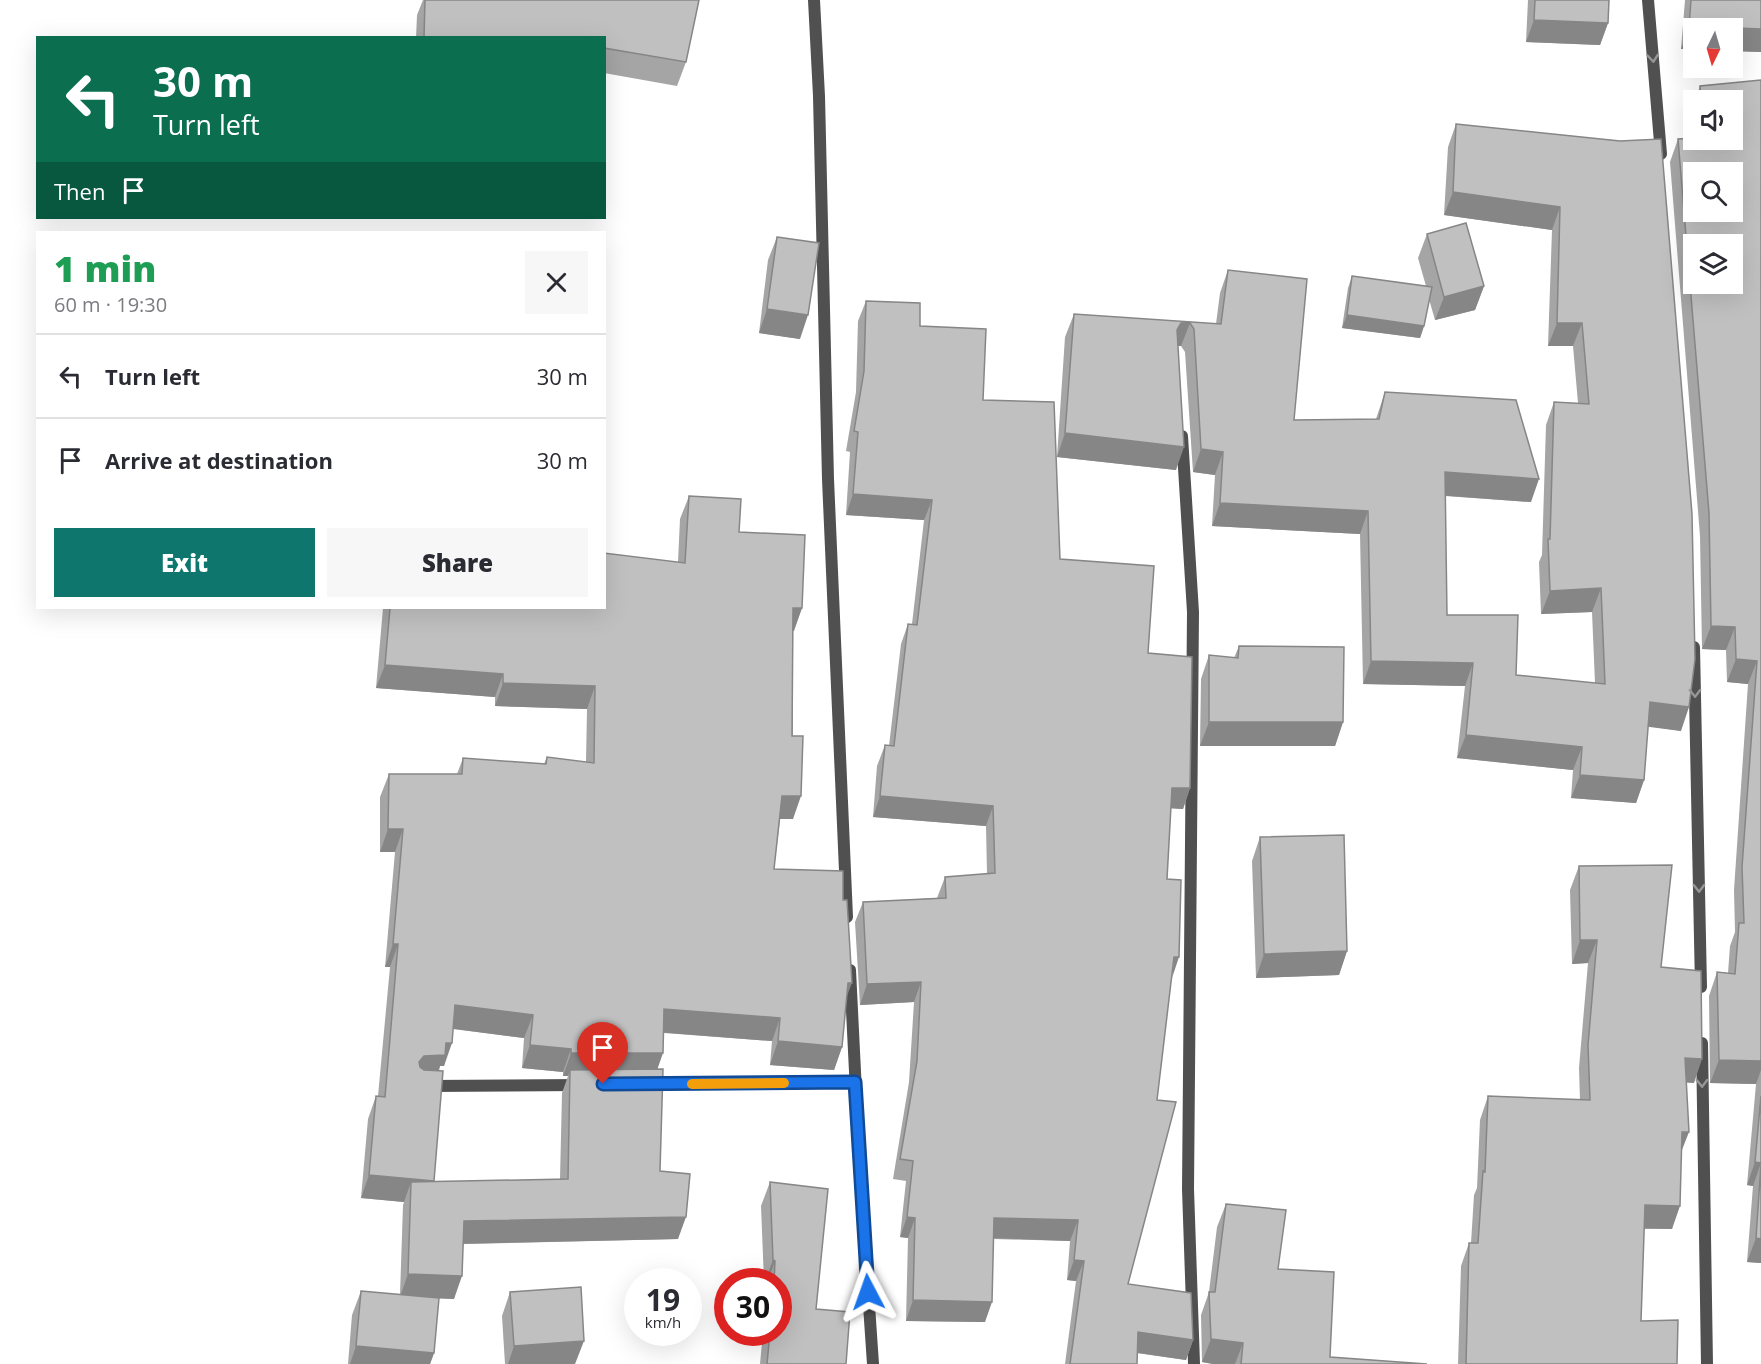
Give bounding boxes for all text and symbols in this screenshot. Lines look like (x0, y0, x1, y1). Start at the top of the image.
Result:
north arrow (1683, 18, 1743, 78)
map controls (1683, 18, 1743, 294)
text: 30 m (153, 52, 253, 109)
one-way arrow (1646, 54, 1659, 63)
icon: left (54, 60, 132, 138)
button: sound (1683, 90, 1743, 150)
text: Turn left (153, 106, 260, 143)
button: search (1683, 162, 1743, 222)
icon: arrive (117, 174, 150, 207)
text: Then (54, 176, 105, 206)
button: layers (1683, 234, 1743, 294)
text: 1 min (54, 244, 156, 293)
button: close (525, 251, 588, 314)
text: 60 m · 19:30 (54, 291, 167, 318)
icon: left (54, 360, 87, 393)
text: Turn left (105, 361, 200, 391)
text: 30 m (537, 361, 588, 391)
icon: arrive (54, 444, 87, 477)
text: Arrive at destination (105, 445, 333, 475)
text: 30 m (537, 445, 588, 475)
button: Exit (54, 528, 315, 597)
button: Share (327, 528, 588, 597)
one-way arrow (1689, 688, 1701, 697)
one-way arrow (1693, 883, 1705, 892)
pin (577, 1022, 628, 1084)
icon: arrive (586, 1031, 619, 1064)
one-way arrow (1696, 1078, 1708, 1087)
position arrow (836, 1260, 900, 1324)
speed limit sign: 30 (714, 1268, 792, 1346)
text: 19 (646, 1279, 680, 1320)
text: km/h (645, 1312, 681, 1332)

